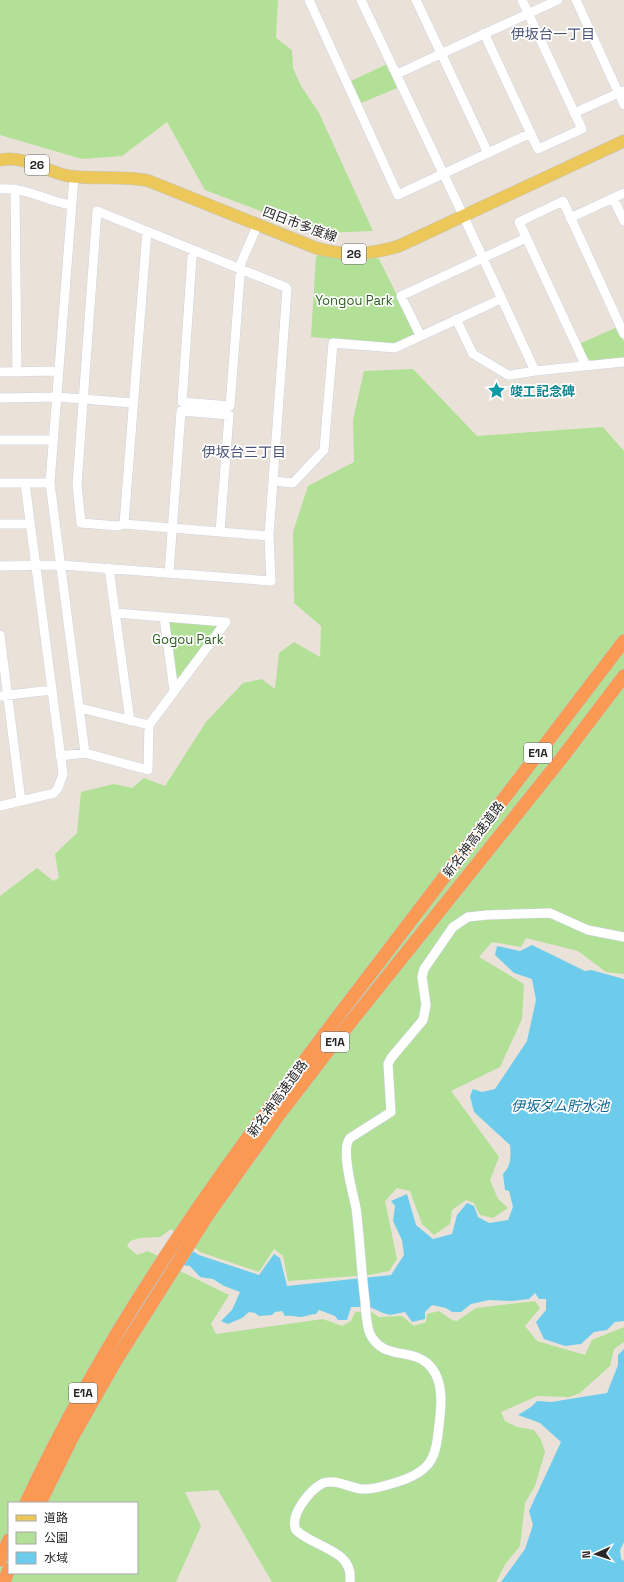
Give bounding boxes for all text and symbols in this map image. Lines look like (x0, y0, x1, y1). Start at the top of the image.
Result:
district label: 伊坂台一丁目 (511, 25, 595, 43)
road number: 26 (25, 155, 49, 175)
street label: 四日市多度線 (260, 203, 339, 246)
road number: 26 (342, 244, 366, 264)
park label: Yongou Park (315, 292, 393, 309)
place icon: 竣工記念碑 (487, 381, 507, 401)
place label: 竣工記念碑 (510, 383, 575, 400)
district label: 伊坂台三丁目 (202, 443, 286, 461)
park label: Gogou Park (152, 631, 224, 648)
road number: E1A (524, 743, 552, 763)
street label: 新名神高速道路 (439, 798, 508, 881)
road number: E1A (321, 1032, 349, 1052)
street label: 新名神高速道路 (244, 1056, 311, 1140)
water label: 伊坂ダム貯水池 (511, 1097, 611, 1115)
road number: E1A (69, 1383, 97, 1403)
legend (8, 1502, 138, 1574)
text: 道路 (44, 1510, 68, 1526)
text: 公園 (44, 1530, 68, 1546)
north arrow (576, 1534, 616, 1574)
text: 水域 (44, 1550, 68, 1566)
text: N (579, 1550, 593, 1559)

